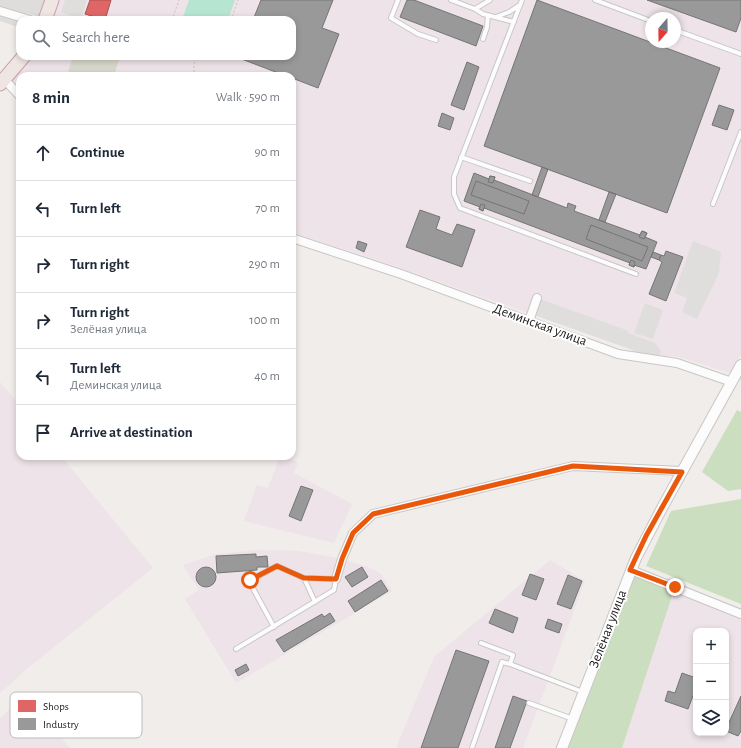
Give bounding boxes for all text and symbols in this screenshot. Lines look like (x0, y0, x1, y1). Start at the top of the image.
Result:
north arrow (645, 12, 681, 48)
search box (16, 16, 296, 60)
icon: search (30, 27, 52, 49)
text: Search here (62, 30, 130, 45)
text: 8 min (32, 89, 70, 106)
text: Walk · 590 m (216, 91, 280, 104)
icon: ahead (32, 142, 54, 164)
text: Continue (70, 145, 125, 160)
text: 90 m (254, 146, 280, 159)
icon: left (32, 198, 54, 220)
text: Turn left (70, 201, 121, 216)
text: 70 m (255, 202, 280, 215)
icon: right (32, 254, 54, 276)
text: Turn right (70, 257, 129, 272)
text: 290 m (249, 258, 280, 271)
street label: Деминская улица (491, 302, 589, 349)
text: Turn right (70, 305, 129, 320)
icon: right (32, 310, 54, 332)
text: 100 m (249, 314, 280, 327)
text: Зелёная улица (70, 323, 147, 336)
text: Turn left (70, 361, 121, 376)
icon: left (32, 366, 54, 388)
text: 40 m (254, 370, 280, 383)
text: Деминская улица (70, 379, 162, 392)
icon: arrive (32, 422, 54, 444)
text: Arrive at destination (70, 425, 193, 440)
route start (241, 571, 259, 589)
route end (666, 578, 684, 596)
street label: Зелёная улица (587, 587, 630, 670)
map controls (693, 628, 729, 736)
button: + (693, 628, 729, 664)
button: − (693, 664, 729, 700)
legend (10, 692, 142, 738)
button: layers (693, 700, 729, 736)
text: Shops (43, 701, 69, 712)
text: Industry (43, 719, 79, 730)

